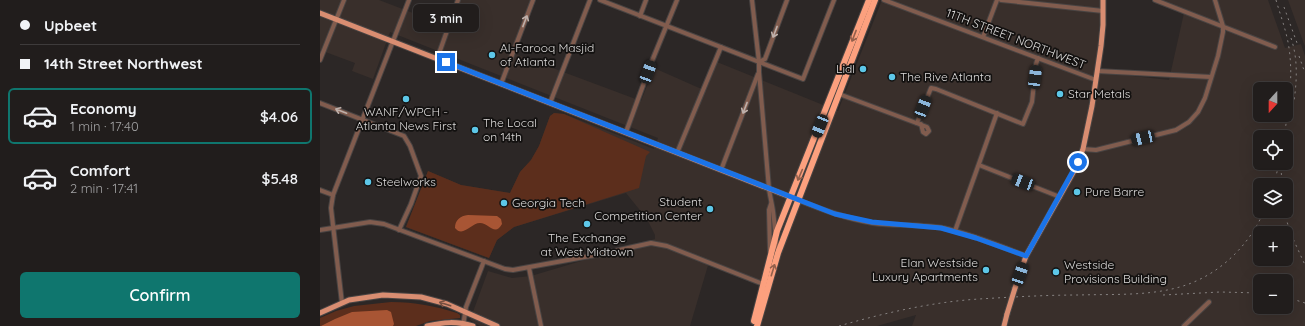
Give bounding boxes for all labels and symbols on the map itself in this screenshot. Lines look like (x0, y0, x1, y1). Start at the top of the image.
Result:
callout: 3 min (413, 4, 479, 32)
street label: 11TH STREET NORTHWEST (944, 5, 1088, 72)
one-way arrow (522, 15, 529, 28)
one-way arrow (770, 26, 778, 38)
one-way arrow (850, 30, 858, 42)
place label: Al-Farooq Masjid of Atlanta (500, 40, 594, 69)
marker: Al-Farooq Masjid of Atlanta (487, 50, 497, 60)
route end (437, 53, 455, 71)
car (638, 59, 658, 85)
place label: Lidl (836, 61, 855, 76)
marker: Lidl (858, 64, 868, 74)
car (1028, 64, 1042, 90)
place label: The Rive Atlanta (900, 69, 991, 84)
marker: The Rive Atlanta (887, 72, 897, 82)
north arrow (1253, 82, 1293, 122)
place label: Star Metals (1068, 86, 1131, 101)
marker: Star Metals (1055, 89, 1065, 99)
marker: WANF/WPCH - Atlanta News First (401, 94, 411, 104)
car (913, 94, 933, 120)
one-way arrow (740, 102, 748, 114)
place label: WANF/WPCH - Atlanta News First (356, 104, 456, 133)
one-way arrow (336, 107, 348, 115)
car (810, 113, 830, 139)
place label: The Local on 14th (483, 115, 537, 144)
marker: The Local on 14th (470, 125, 480, 135)
car (1130, 129, 1156, 147)
route start (1069, 153, 1087, 171)
one-way arrow (795, 168, 803, 180)
car (1010, 172, 1036, 192)
place label: Steelworks (376, 174, 436, 189)
marker: Steelworks (363, 177, 373, 187)
place label: Pure Barre (1085, 184, 1144, 199)
marker: Pure Barre (1072, 187, 1082, 197)
place label: Student Competition Center (594, 194, 702, 223)
place label: Georgia Tech (512, 195, 585, 210)
marker: Georgia Tech (499, 198, 509, 208)
marker: Student Competition Center (705, 204, 715, 214)
marker: The Exchange at West Midtown (582, 219, 592, 229)
place label: The Exchange at West Midtown (541, 230, 633, 259)
place label: Elan Westside Luxury Apartments (872, 255, 978, 284)
place label: Westside Provisions Building (1064, 257, 1167, 286)
car (1010, 261, 1030, 287)
one-way arrow (770, 263, 777, 276)
marker: Elan Westside Luxury Apartments (981, 265, 991, 275)
marker: Westside Provisions Building (1051, 267, 1061, 277)
one-way arrow (439, 299, 451, 307)

